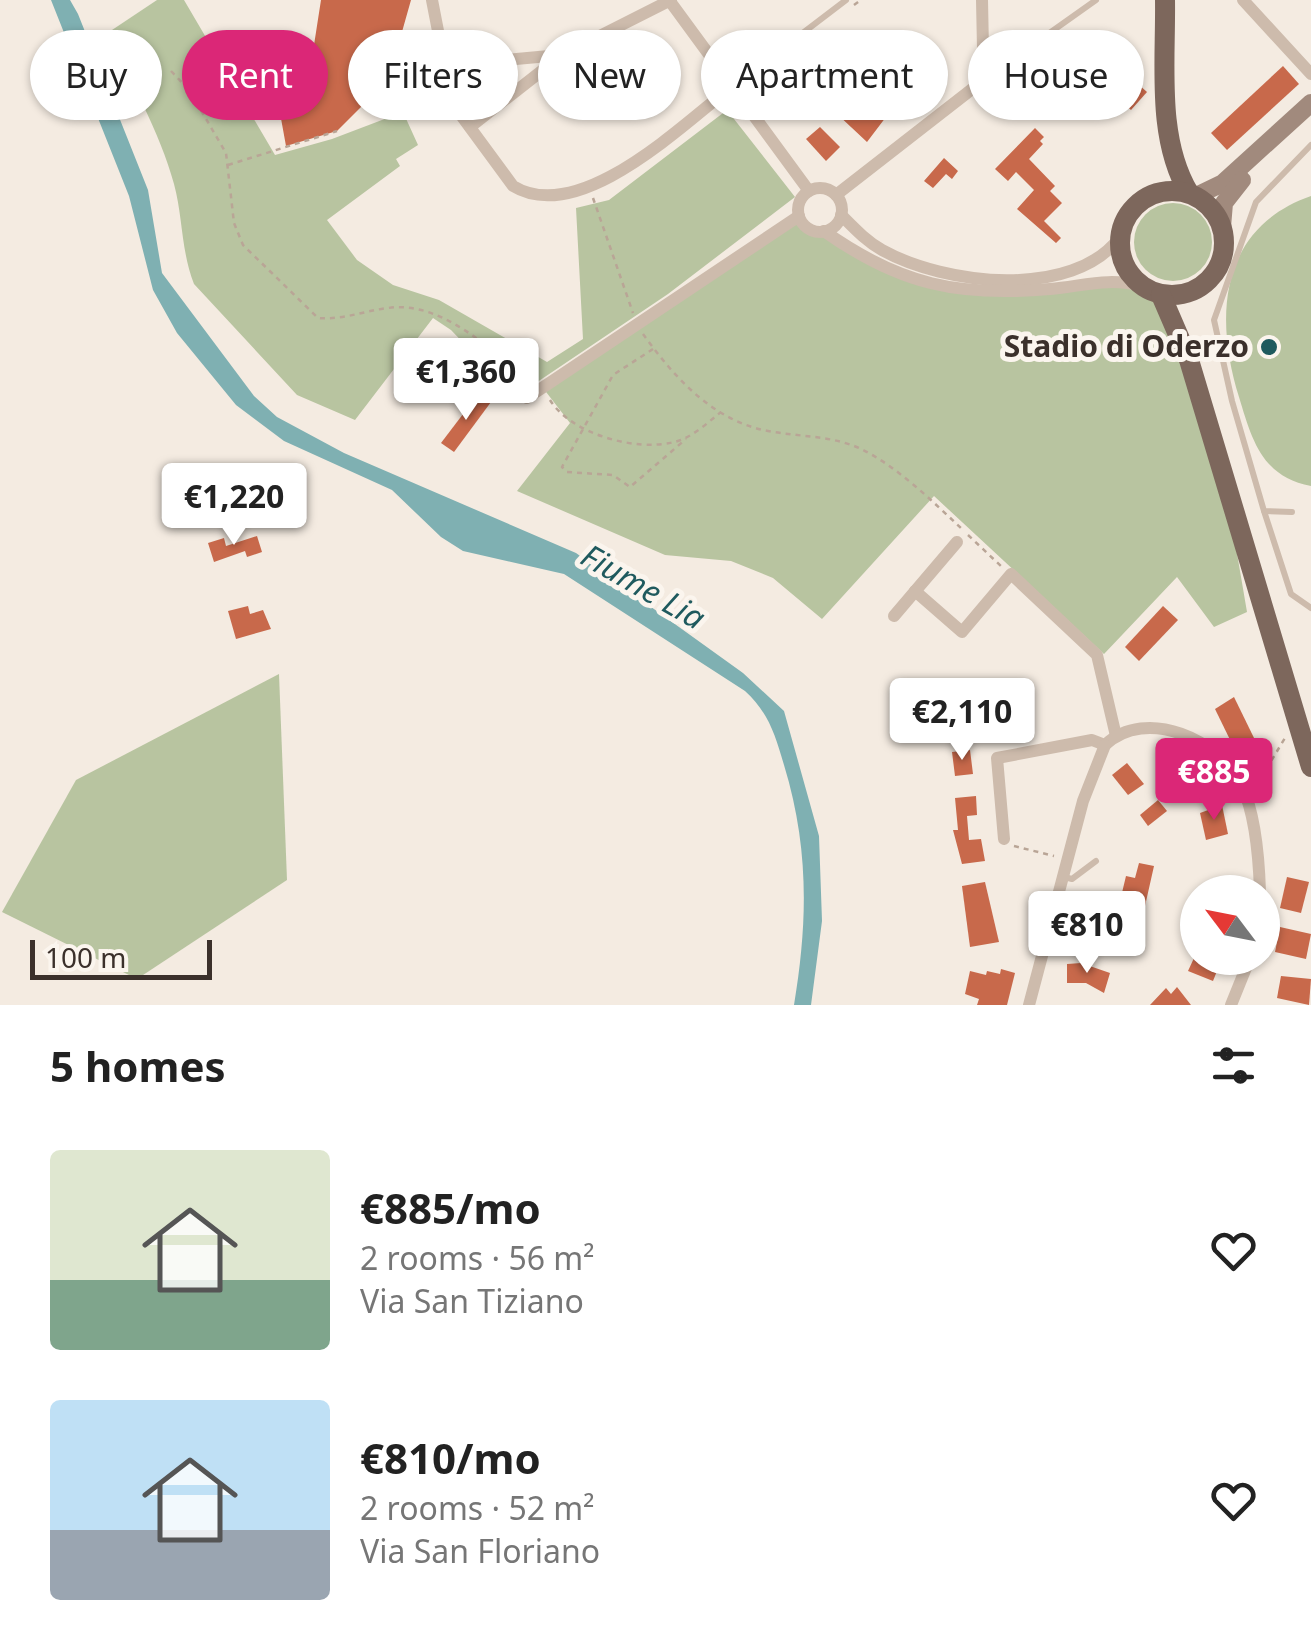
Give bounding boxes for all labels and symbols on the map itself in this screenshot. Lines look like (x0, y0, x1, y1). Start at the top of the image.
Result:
place label: Stadio di Oderzo (1004, 325, 1249, 366)
marker: Stadio di Oderzo (1258, 336, 1280, 358)
pin: €1,360 (385, 338, 547, 423)
pin: €1,220 (153, 463, 315, 548)
water label: Fiume Lia (574, 533, 713, 638)
pin: €2,110 (881, 678, 1043, 763)
pin: €885 (1155, 738, 1273, 823)
north arrow (1180, 875, 1280, 975)
pin: €810 (1028, 891, 1146, 976)
scale bar (30, 935, 212, 980)

